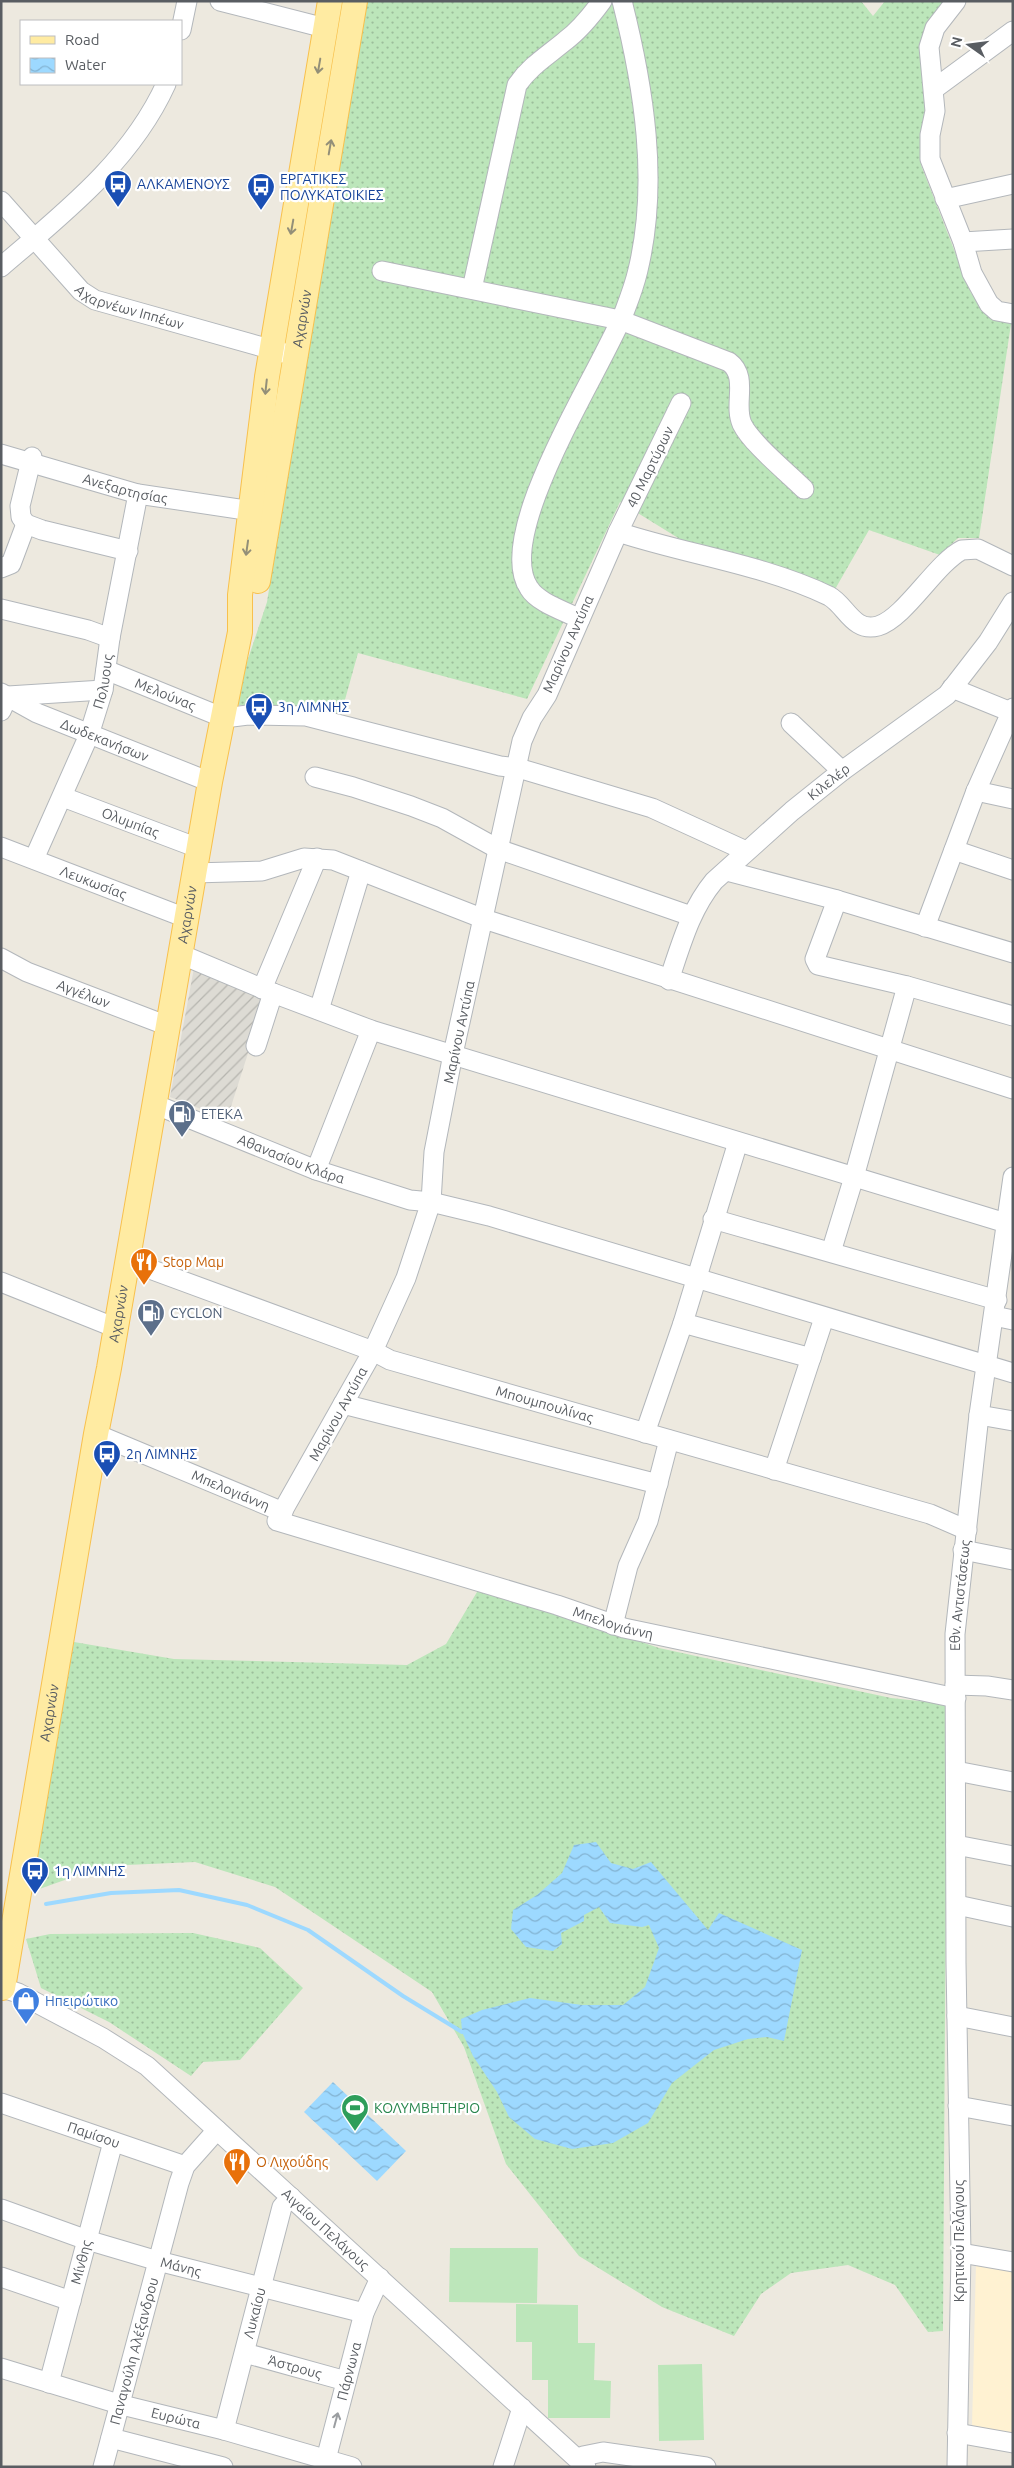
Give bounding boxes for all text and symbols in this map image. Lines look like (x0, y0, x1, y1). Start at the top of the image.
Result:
legend (20, 20, 182, 85)
north arrow (944, 20, 994, 70)
text: Road (65, 31, 100, 48)
text: N (947, 35, 965, 49)
text: Water (65, 56, 106, 73)
one-way arrow (313, 58, 323, 74)
one-way arrow (326, 139, 336, 155)
bus stop icon: ΑΛΚΑΜΕΝΟΥΣ (103, 169, 133, 208)
place label: ΕΡΓΑΤΙΚΕΣ ΠΟΛΥΚΑΤΟΙΚΙΕΣ (280, 171, 384, 203)
bus stop icon: ΕΡΓΑΤΙΚΕΣ ΠΟΛΥΚΑΤΟΙΚΙΕΣ (246, 172, 276, 211)
place label: ΑΛΚΑΜΕΝΟΥΣ (137, 176, 230, 192)
one-way arrow (286, 218, 296, 234)
street label: Αχαρνέων Ιππέων (72, 282, 186, 333)
street label: Αχαρνών (289, 288, 315, 349)
one-way arrow (261, 379, 271, 395)
street label: 40 Μαρτύρων (623, 423, 677, 510)
street label: Ανεξαρτησίας (81, 470, 169, 506)
one-way arrow (242, 540, 252, 556)
street label: Μαρίνου Αντύπα (539, 592, 597, 695)
street label: Πολυους (90, 653, 116, 711)
street label: Μελούνας (133, 675, 199, 714)
bus stop icon: 3η ΛΙΜΝΗΣ (244, 692, 274, 731)
place label: 3η ΛΙΜΝΗΣ (278, 699, 349, 715)
street label: Δωδεκανήσων (58, 715, 151, 765)
street label: Κιλελέρ (804, 760, 853, 803)
street label: Ολυμπίας (99, 804, 162, 841)
street label: Λευκωσίας (58, 863, 129, 903)
street label: Αχαρνών (174, 884, 200, 945)
street label: Αγγέλων (55, 976, 112, 1011)
street label: Μαρίνου Αντύπα (440, 978, 478, 1085)
fuel station icon: ΕΤΕΚΑ (167, 1099, 197, 1138)
place label: ΕΤΕΚΑ (201, 1106, 243, 1122)
street label: Αθανασίου Κλάρα (235, 1131, 347, 1187)
restaurant icon: Stop Μαμ (129, 1247, 159, 1286)
place label: Stop Μαμ (163, 1254, 224, 1270)
street label: Αχαρνών (106, 1284, 131, 1344)
fuel station icon: CYCLON (136, 1298, 166, 1337)
place label: CYCLON (170, 1305, 223, 1321)
street label: Μαρίνου Αντύπα (306, 1364, 371, 1464)
street label: Μπουμπουλίνας (494, 1383, 596, 1426)
bus stop icon: 2η ΛΙΜΝΗΣ (92, 1439, 122, 1478)
place label: 2η ΛΙΜΝΗΣ (126, 1446, 197, 1462)
street label: Μπελογιάννη (189, 1467, 272, 1514)
street label: Εθν. Αντιστάσεως (947, 1538, 973, 1651)
street label: Μπελογιάννη (571, 1603, 655, 1642)
street label: Αχαρνών (36, 1683, 62, 1743)
bus stop icon: 1η ΛΙΜΝΗΣ (20, 1856, 50, 1895)
place label: 1η ΛΙΜΝΗΣ (54, 1863, 125, 1879)
shop icon: Ηπειρώτικο (11, 1986, 41, 2025)
place label: Ηπειρώτικο (45, 1993, 118, 2009)
sports icon: ΚΟΛΥΜΒΗΤΗΡΙΟ (340, 2093, 370, 2132)
place label: ΚΟΛΥΜΒΗΤΗΡΙΟ (374, 2100, 480, 2116)
street label: Παμίσου (65, 2118, 122, 2151)
restaurant icon: Ο Λιχούδης (222, 2147, 252, 2186)
place label: Ο Λιχούδης (256, 2154, 329, 2170)
street label: Κρητικού Πελάγους (951, 2179, 967, 2302)
street label: Αιγαίου Πελάγους (279, 2185, 373, 2273)
street label: Μίνθης (68, 2238, 95, 2286)
street label: Μάνης (159, 2254, 204, 2280)
street label: Παναγούλη Αλέξανδρου (107, 2276, 161, 2427)
street label: Λυκαίου (240, 2286, 269, 2340)
street label: Πάρνωνα (334, 2340, 364, 2402)
street label: Άστρους (267, 2352, 324, 2382)
street label: Ευρώτα (150, 2404, 203, 2432)
one-way arrow (332, 2412, 342, 2428)

